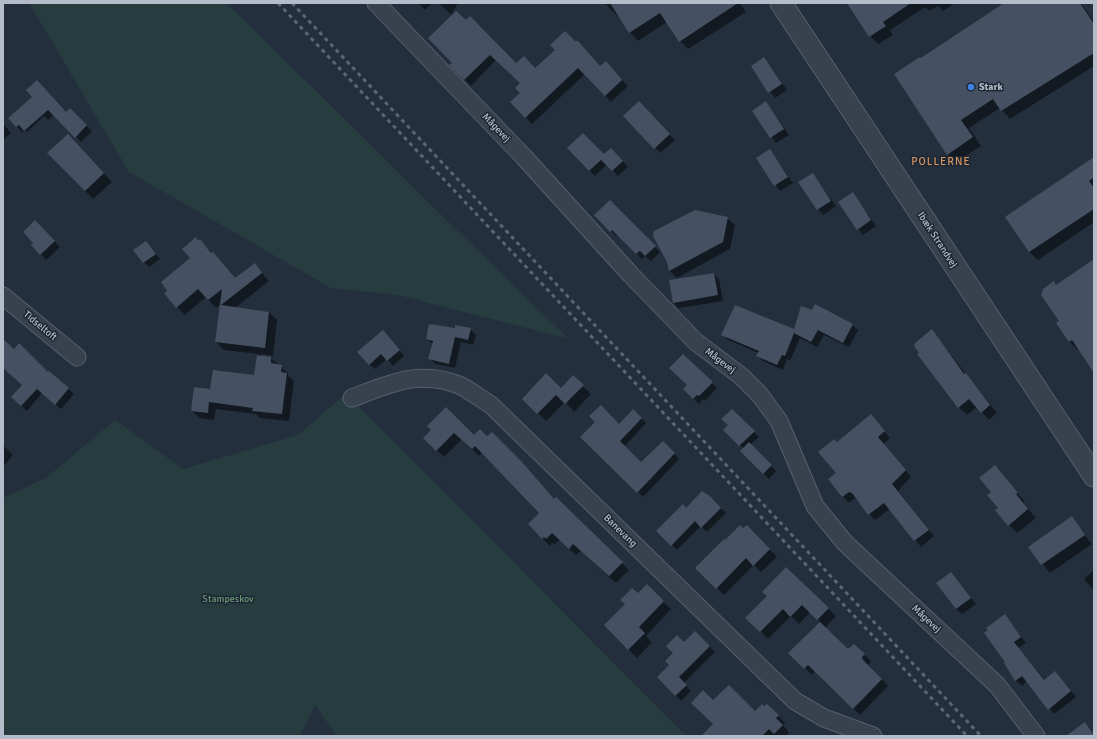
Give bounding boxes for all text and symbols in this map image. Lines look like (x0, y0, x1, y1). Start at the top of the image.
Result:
place label: Stark (979, 81, 1003, 93)
marker: Stark (966, 82, 976, 92)
street label: Mågevej (479, 111, 513, 145)
district label: POLLERNE (911, 155, 971, 169)
street label: Ibæk Strandvej (915, 210, 959, 270)
street label: Tidseltoft (21, 308, 59, 344)
street label: Mågevej (702, 346, 738, 376)
street label: Banevang (601, 512, 639, 550)
park label: Stampeskov (202, 593, 254, 605)
street label: Mågevej (909, 603, 943, 635)

